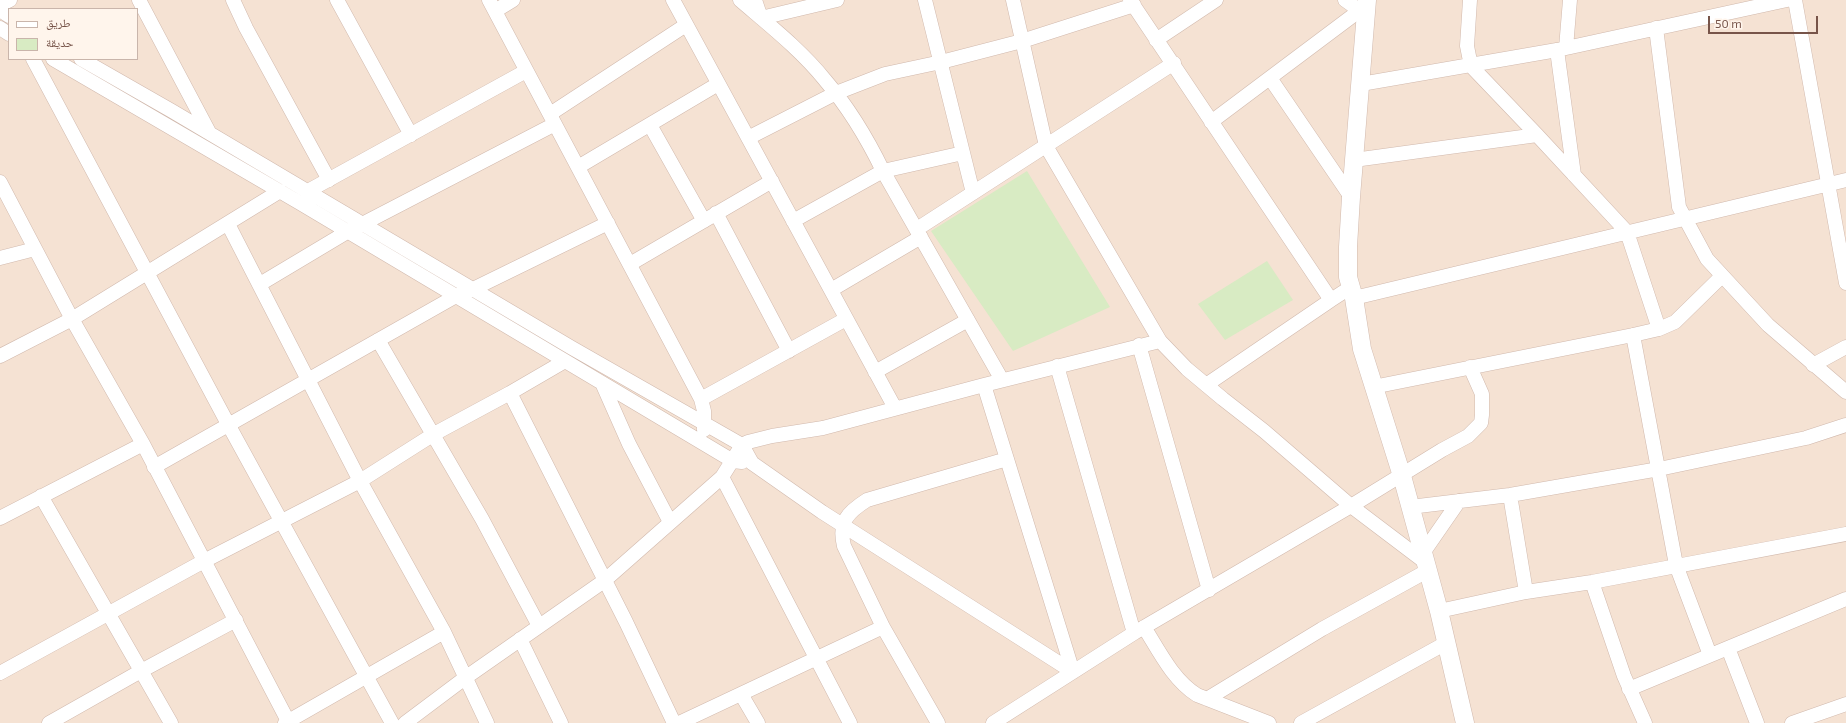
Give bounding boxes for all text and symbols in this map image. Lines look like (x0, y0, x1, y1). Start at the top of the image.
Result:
legend (8, 8, 138, 60)
scale bar (1710, 8, 1820, 34)
text: طريق (46, 15, 71, 29)
text: 50 m (1715, 16, 1742, 30)
text: حديقة (46, 35, 74, 49)

